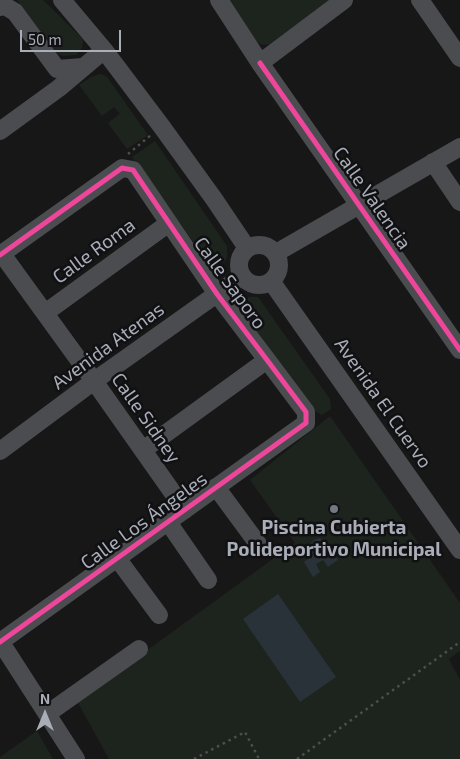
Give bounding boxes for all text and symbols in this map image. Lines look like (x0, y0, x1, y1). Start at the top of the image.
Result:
scale bar (22, 20, 124, 52)
text: 50 m (28, 30, 62, 48)
street label: Calle Valencia (328, 142, 416, 254)
street label: Calle Roma (48, 213, 140, 289)
street label: Calle Saporo (189, 233, 271, 333)
street label: Avenida Atenas (47, 298, 169, 394)
street label: Avenida El Cuervo (330, 334, 436, 472)
street label: Calle Sidney (107, 369, 185, 467)
street label: Calle Los Ángeles (76, 468, 212, 574)
marker: Piscina Cubierta Polideportivo Municipal (328, 503, 340, 515)
place label: Piscina Cubierta Polideportivo Municipal (227, 517, 441, 561)
north arrow (20, 689, 70, 739)
text: N (40, 690, 50, 707)

